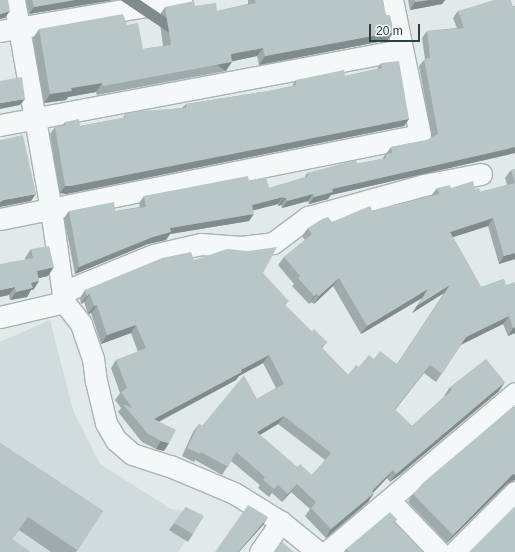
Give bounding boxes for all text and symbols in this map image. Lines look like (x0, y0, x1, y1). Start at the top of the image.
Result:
scale bar (371, 16, 422, 42)
text: 20 m (376, 24, 403, 38)

